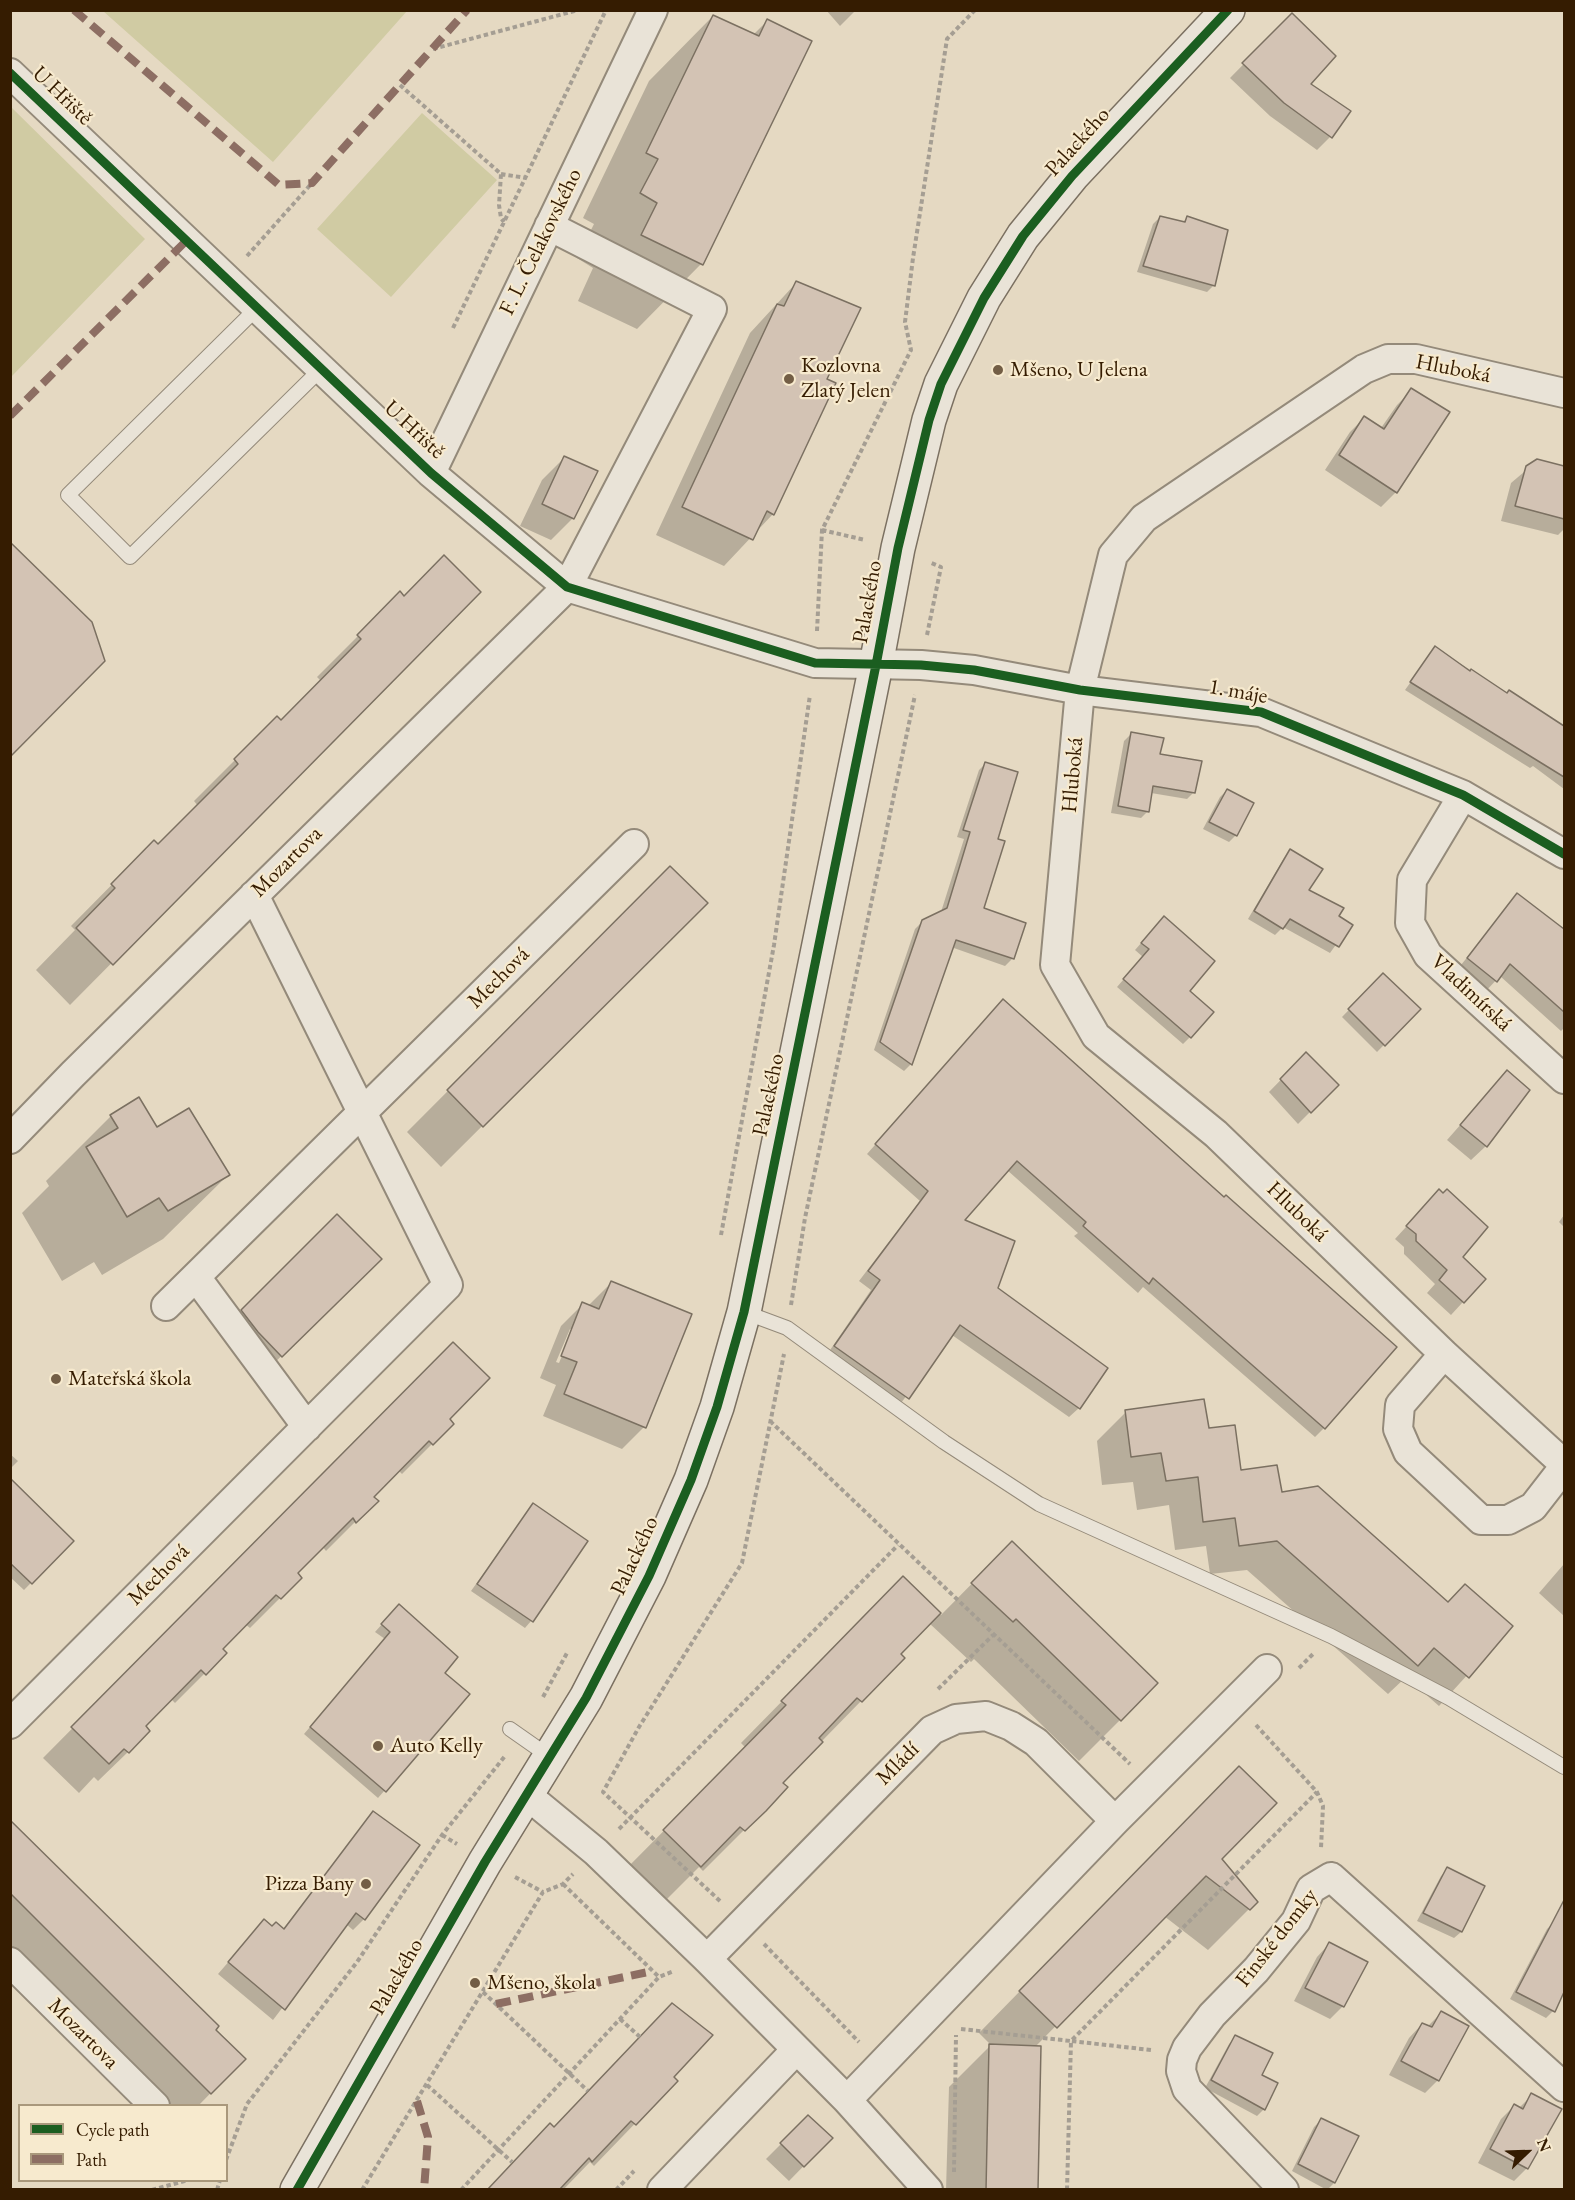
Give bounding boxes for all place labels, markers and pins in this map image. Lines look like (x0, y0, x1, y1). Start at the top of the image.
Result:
place label: Kozlovna Zlatý Jelen (801, 353, 891, 404)
place label: Mšeno, U Jelena (1010, 357, 1148, 383)
marker: Mšeno, U Jelena (991, 363, 1005, 377)
marker: Kozlovna Zlatý Jelen (782, 372, 796, 386)
place label: Mateřská škola (68, 1366, 192, 1392)
marker: Mateřská škola (49, 1372, 63, 1386)
place label: Auto Kelly (390, 1733, 483, 1759)
marker: Auto Kelly (371, 1739, 385, 1753)
place label: Pizza Bany (265, 1871, 354, 1897)
marker: Pizza Bany (359, 1877, 373, 1891)
place label: Mšeno, škola (487, 1970, 596, 1996)
marker: Mšeno, škola (468, 1976, 482, 1990)

